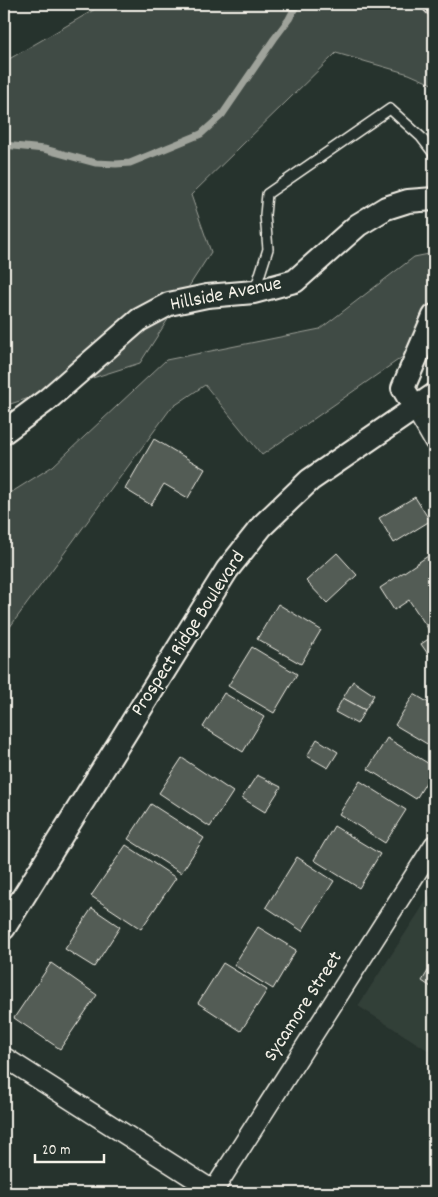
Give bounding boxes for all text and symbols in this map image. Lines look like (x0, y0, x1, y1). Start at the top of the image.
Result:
street label: Hillside Avenue (168, 270, 284, 320)
street label: Prospect Ridge Boulevard (125, 546, 253, 722)
street label: Sycamore Street (258, 946, 350, 1068)
scale bar (35, 1132, 104, 1164)
text: 20 m (42, 1140, 70, 1162)

